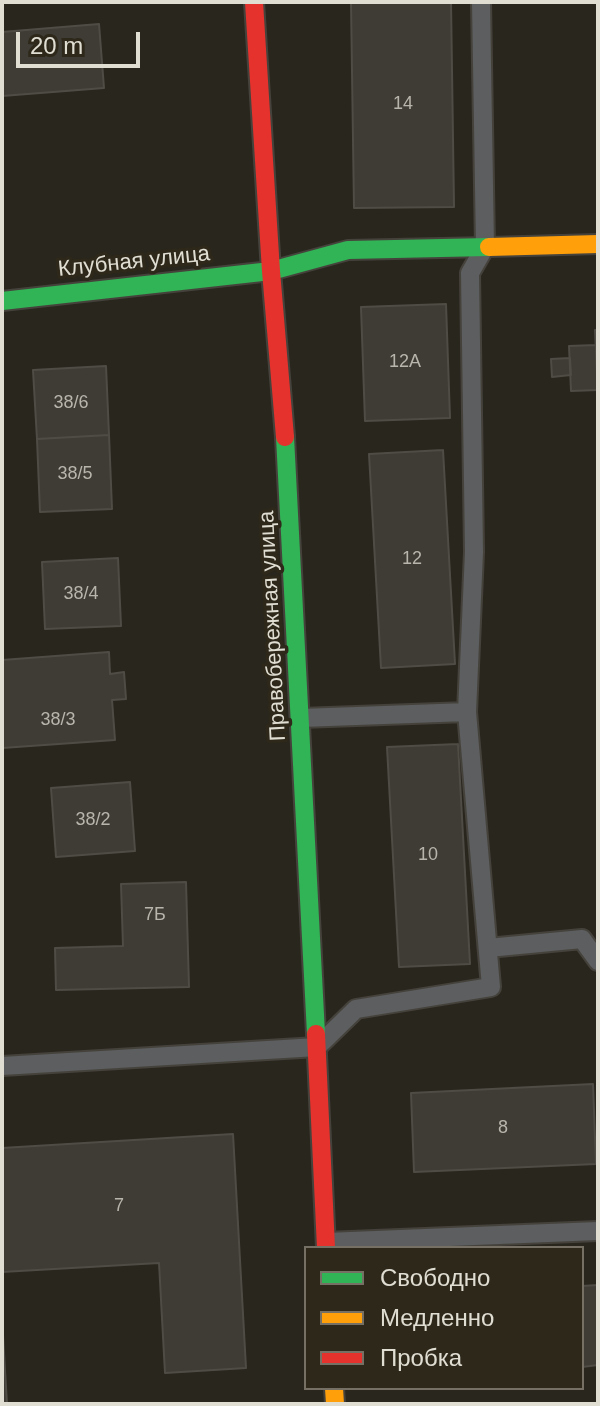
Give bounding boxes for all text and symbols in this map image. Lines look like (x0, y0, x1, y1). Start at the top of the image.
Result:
scale bar (20, 16, 144, 66)
text: 20 m (30, 32, 83, 59)
house number: 14 (393, 93, 413, 115)
street label: Клубная улица (57, 241, 211, 283)
house number: 12А (389, 351, 421, 373)
house number: 38/6 (53, 392, 89, 414)
house number: 38/5 (57, 463, 93, 485)
street label: Правобережная улица (254, 510, 292, 742)
house number: 12 (402, 548, 422, 570)
house number: 38/4 (63, 583, 99, 605)
house number: 38/3 (40, 709, 76, 731)
house number: 38/2 (75, 809, 111, 831)
house number: 10 (418, 844, 438, 866)
house number: 7Б (144, 904, 166, 926)
house number: 8 (498, 1117, 508, 1139)
house number: 7 (114, 1195, 124, 1217)
legend (304, 1246, 584, 1390)
text: Свободно (380, 1264, 490, 1291)
text: Медленно (380, 1304, 494, 1331)
text: Пробка (380, 1344, 462, 1371)

